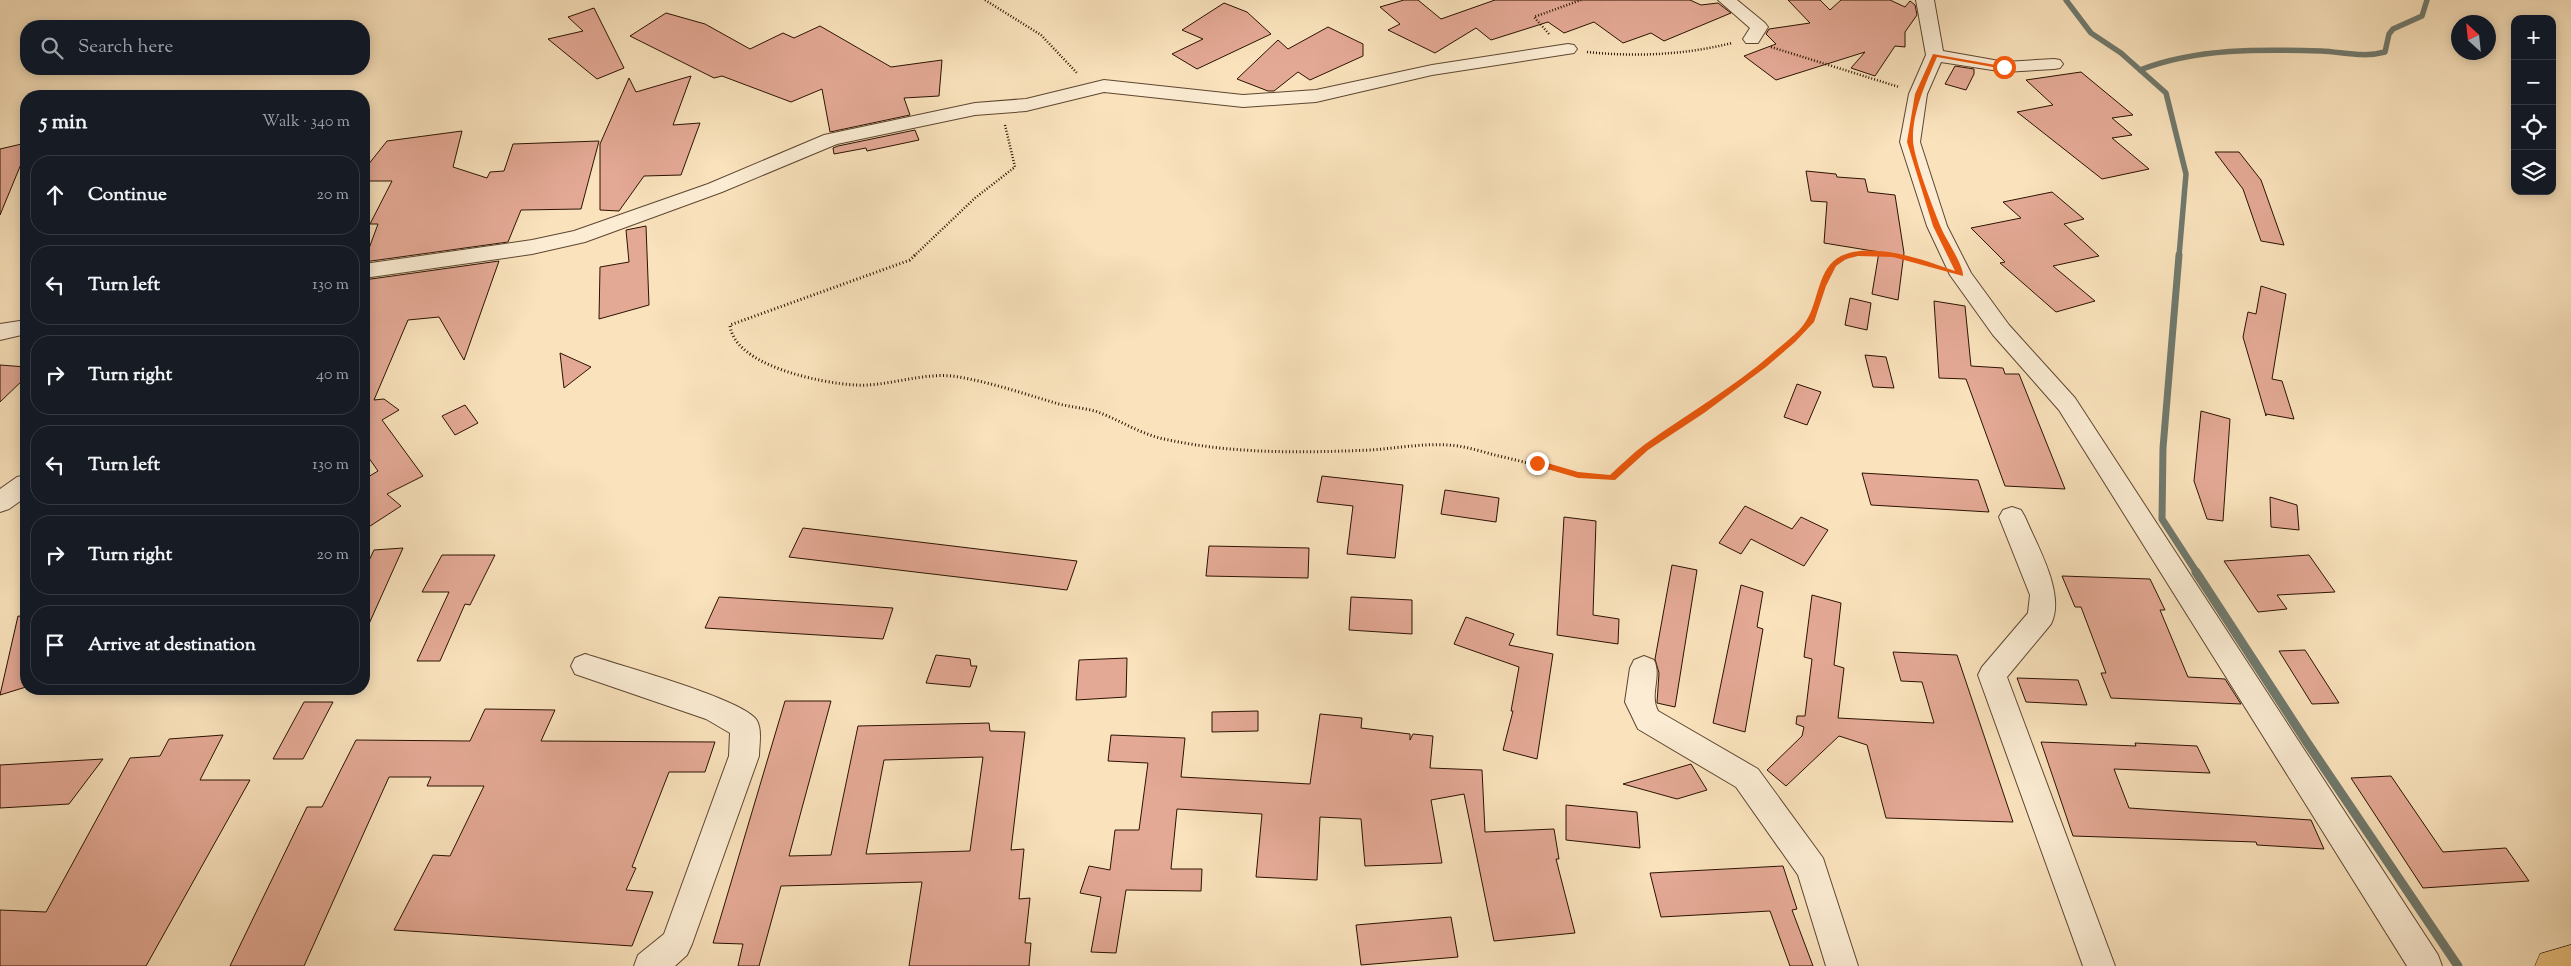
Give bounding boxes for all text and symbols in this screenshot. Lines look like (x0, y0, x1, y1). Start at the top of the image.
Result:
north arrow (2451, 15, 2496, 60)
map controls (2511, 15, 2556, 195)
button: + (2511, 15, 2556, 60)
search box (20, 20, 370, 75)
icon: search (38, 34, 66, 62)
text: Search here (78, 34, 173, 61)
route start (1993, 56, 2016, 79)
button: − (2511, 60, 2556, 105)
button: locate (2511, 105, 2556, 150)
text: 5 min (40, 108, 87, 138)
text: Walk · 340 m (262, 111, 350, 134)
button: layers (2511, 150, 2556, 195)
icon: ahead (41, 181, 69, 209)
text: Continue (88, 182, 167, 209)
text: 20 m (316, 184, 349, 207)
icon: left (41, 271, 69, 299)
text: Turn left (88, 272, 160, 299)
text: 130 m (312, 274, 349, 297)
icon: right (41, 361, 69, 389)
text: Turn right (88, 362, 172, 389)
text: 40 m (316, 364, 349, 387)
icon: left (41, 451, 69, 479)
text: Turn left (88, 452, 160, 479)
route end (1526, 452, 1549, 475)
text: 130 m (312, 454, 349, 477)
icon: right (41, 541, 69, 569)
text: Turn right (88, 542, 172, 569)
text: 20 m (316, 544, 349, 567)
icon: arrive (41, 631, 69, 659)
text: Arrive at destination (88, 632, 256, 659)

